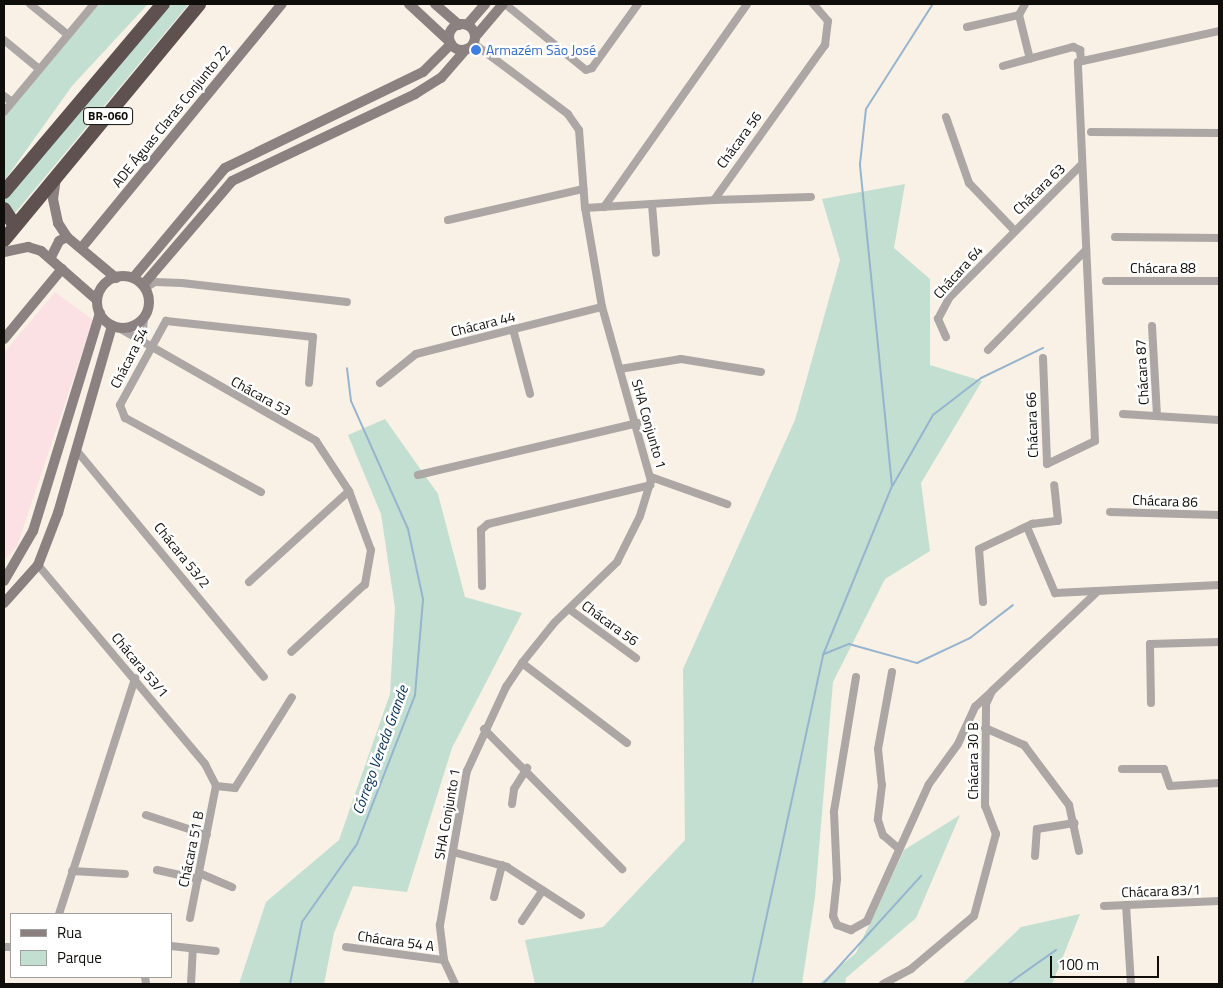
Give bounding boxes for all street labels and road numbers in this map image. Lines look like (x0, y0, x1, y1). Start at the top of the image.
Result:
street label: ADE Águas Claras Conjunto 22 (108, 41, 234, 191)
road number: BR-060 (83, 106, 133, 125)
street label: Chácara 56 (713, 108, 765, 172)
street label: Chácara 63 (1009, 160, 1069, 218)
street label: Chácara 64 (930, 242, 986, 302)
street label: Chácara 88 (1130, 260, 1196, 276)
street label: Chácara 44 (449, 308, 517, 340)
street label: Chácara 54 (107, 325, 151, 391)
street label: Chácara 87 (1132, 339, 1152, 405)
street label: Chácara 53 (228, 373, 294, 419)
street label: SHA Conjunto 1 (628, 377, 670, 471)
street label: Chácara 66 (1022, 392, 1042, 458)
street label: Chácara 86 (1132, 491, 1198, 511)
street label: Chácara 53/2 (150, 519, 214, 591)
street label: Chácara 56 (578, 597, 642, 649)
street label: Chácara 53/1 (108, 629, 172, 701)
street label: Chácara 30 B (965, 722, 981, 800)
street label: SHA Conjunto 1 (431, 767, 463, 861)
street label: Chácara 51 B (175, 809, 207, 889)
street label: Chácara 83/1 (1121, 881, 1201, 901)
street label: Chácara 54 A (357, 927, 435, 955)

